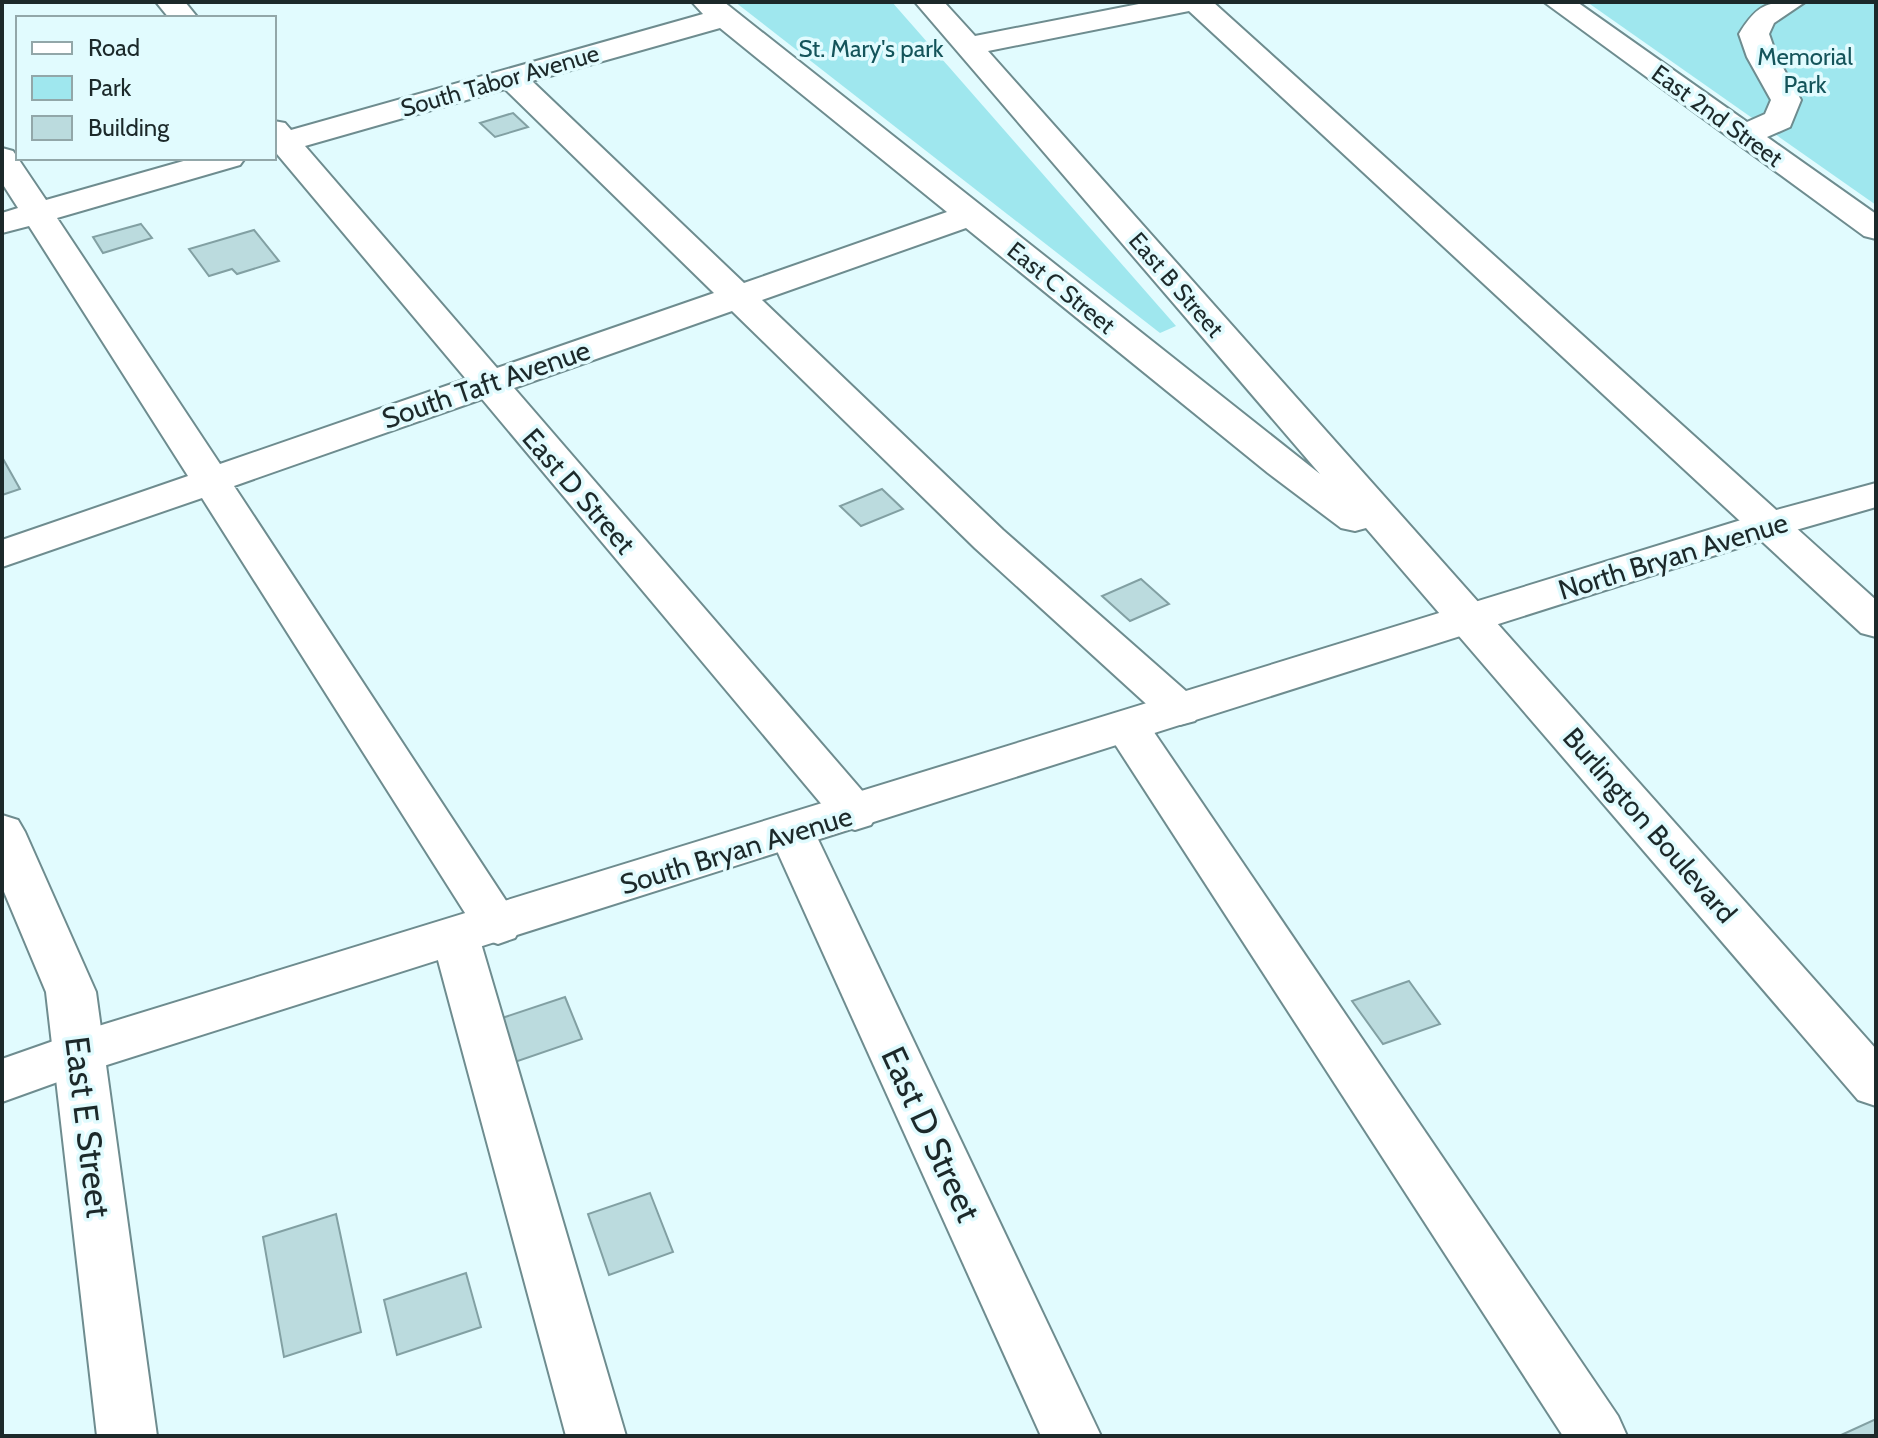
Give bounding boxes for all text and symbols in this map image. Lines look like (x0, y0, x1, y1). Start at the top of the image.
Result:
legend (16, 16, 276, 160)
text: Road (88, 33, 140, 62)
park label: St. Mary's park (798, 34, 944, 63)
street label: South Tabor Avenue (397, 38, 602, 123)
park label: Memorial Park (1757, 42, 1853, 99)
street label: East 2nd Street (1646, 58, 1788, 173)
text: Park (88, 73, 131, 102)
text: Building (88, 113, 170, 142)
street label: East B Street (1123, 226, 1230, 343)
street label: East C Street (1002, 235, 1121, 340)
street label: South Taft Avenue (378, 332, 594, 436)
street label: East D Street (515, 421, 643, 561)
street label: North Bryan Avenue (1554, 505, 1792, 607)
street label: Burlington Boulevard (1556, 720, 1744, 930)
street label: South Bryan Avenue (616, 799, 856, 901)
street label: East E Street (56, 1034, 120, 1220)
street label: East D Street (872, 1040, 990, 1228)

